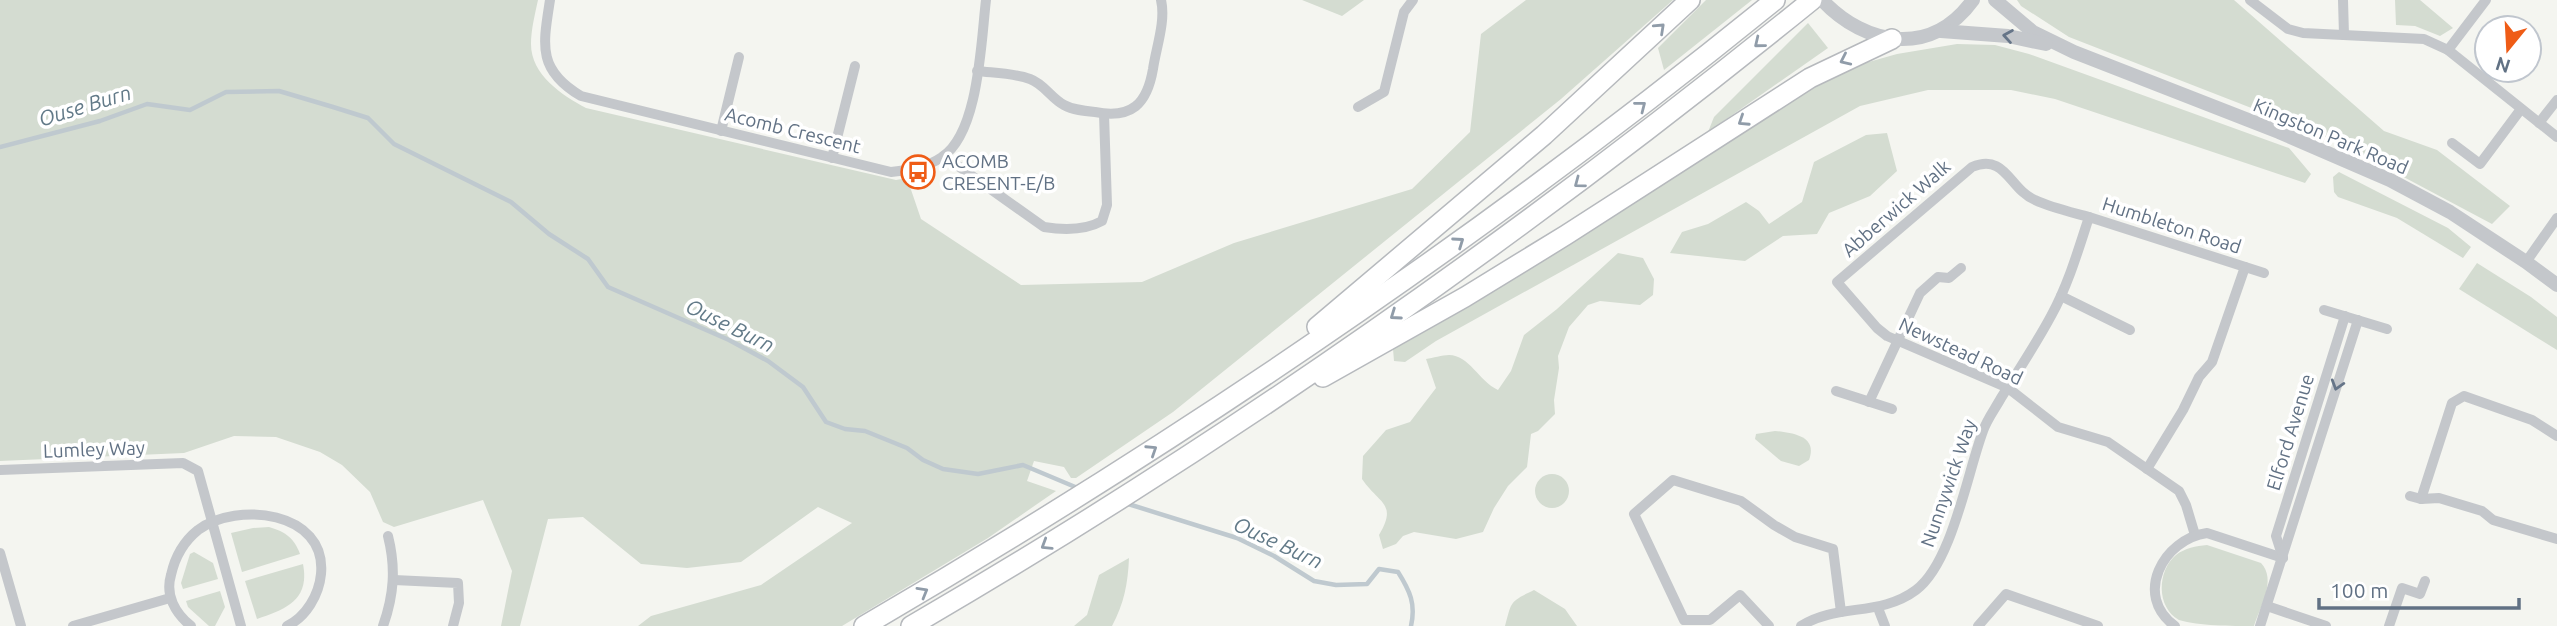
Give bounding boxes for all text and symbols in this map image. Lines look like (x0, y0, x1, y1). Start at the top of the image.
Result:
north arrow (2473, 14, 2543, 84)
one-way arrow (1652, 24, 1665, 36)
one-way arrow (2002, 29, 2014, 44)
one-way arrow (1754, 35, 1767, 47)
one-way arrow (1840, 52, 1852, 66)
text: N (2493, 53, 2513, 78)
water label: Ouse Burn (35, 80, 134, 130)
street label: Kingston Park Road (2250, 93, 2412, 179)
street label: Acomb Crescent (723, 102, 864, 158)
one-way arrow (1634, 102, 1646, 115)
one-way arrow (1738, 113, 1751, 126)
place label: ACOMB CRESENT-E/B (942, 150, 1055, 194)
bus stop icon: ACOMB CRESENT-E/B (899, 153, 937, 191)
street label: Abberwick Walk (1837, 155, 1955, 261)
one-way arrow (1575, 175, 1587, 187)
street label: Humbleton Road (2100, 192, 2244, 258)
one-way arrow (1451, 238, 1464, 250)
water label: Ouse Burn (682, 293, 779, 357)
one-way arrow (1390, 307, 1403, 320)
street label: Newstead Road (1896, 313, 2026, 389)
street label: Elford Avenue (2262, 371, 2318, 493)
one-way arrow (2331, 379, 2346, 391)
street label: Nunnywick Way (1916, 416, 1980, 550)
street label: Lumley Way (43, 436, 145, 462)
one-way arrow (1144, 446, 1157, 459)
water label: Ouse Burn (1230, 511, 1327, 573)
one-way arrow (1041, 536, 1054, 549)
scale bar (2319, 566, 2518, 610)
text: 100 m (2330, 578, 2388, 602)
one-way arrow (915, 587, 928, 600)

